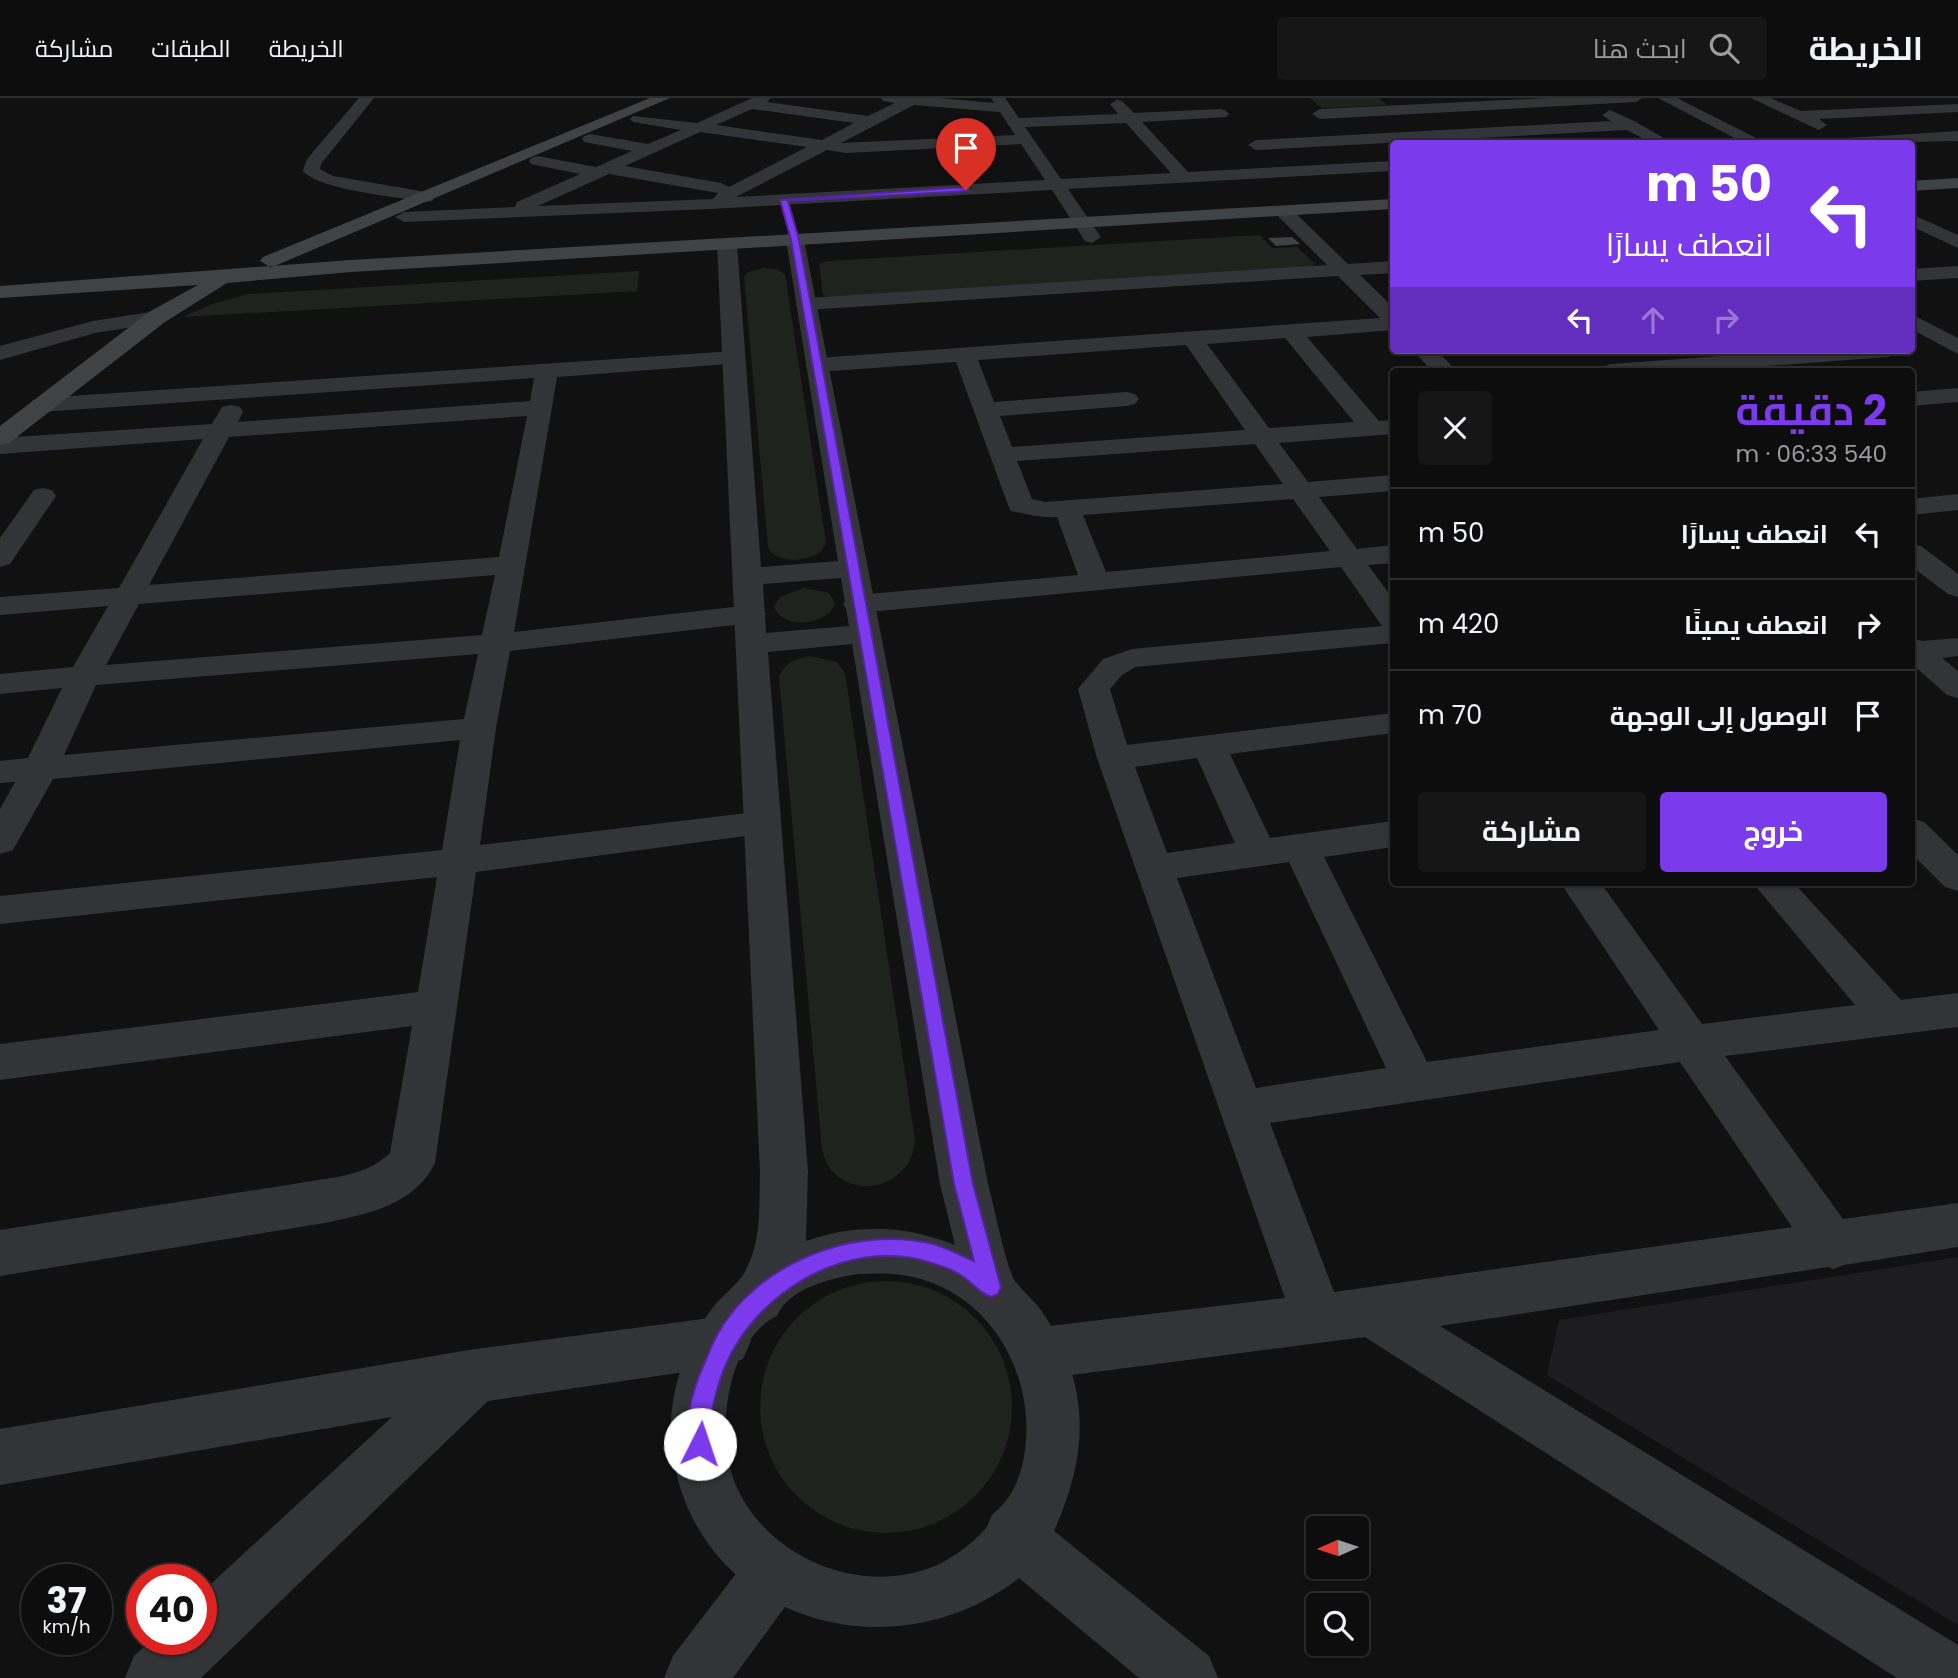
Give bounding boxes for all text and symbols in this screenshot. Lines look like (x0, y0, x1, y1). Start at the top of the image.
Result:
search box (1277, 17, 1767, 80)
text: الخريطة (1809, 25, 1923, 72)
icon: search (1705, 29, 1743, 67)
text: ابحث هنا (1593, 31, 1687, 67)
text: مشاركة (35, 32, 113, 65)
text: الطبقات (151, 32, 231, 65)
text: الخريطة (269, 32, 344, 65)
pin (936, 118, 996, 190)
icon: arrive (947, 129, 985, 167)
text: 50 m (1646, 150, 1772, 218)
icon: left (1796, 168, 1887, 259)
text: انعطف يسارًا (1606, 222, 1772, 267)
icon: left (1561, 301, 1599, 339)
icon: ahead (1634, 301, 1672, 339)
icon: right (1707, 301, 1745, 339)
text: 2 دقيقة (1735, 381, 1887, 440)
button: close (1418, 391, 1492, 465)
text: 540 m · 06:33 (1736, 438, 1887, 470)
text: 50 m (1418, 515, 1484, 551)
icon: left (1849, 515, 1887, 553)
text: انعطف يسارًا (1681, 516, 1828, 552)
text: 420 m (1418, 606, 1499, 642)
icon: right (1849, 606, 1887, 644)
text: انعطف يمينًا (1684, 607, 1828, 643)
text: 70 m (1418, 697, 1482, 733)
icon: arrive (1849, 697, 1887, 735)
text: الوصول إلى الوجهة (1610, 698, 1828, 734)
button: مشاركة (1418, 792, 1646, 872)
button: خروج (1660, 792, 1887, 872)
position arrow (663, 1407, 737, 1481)
north arrow (1306, 1516, 1368, 1578)
map controls (1306, 1516, 1369, 1656)
speed limit sign: 40 (126, 1564, 217, 1655)
text: 37 (47, 1576, 86, 1625)
button: search (1306, 1593, 1369, 1656)
text: km/h (43, 1614, 90, 1639)

